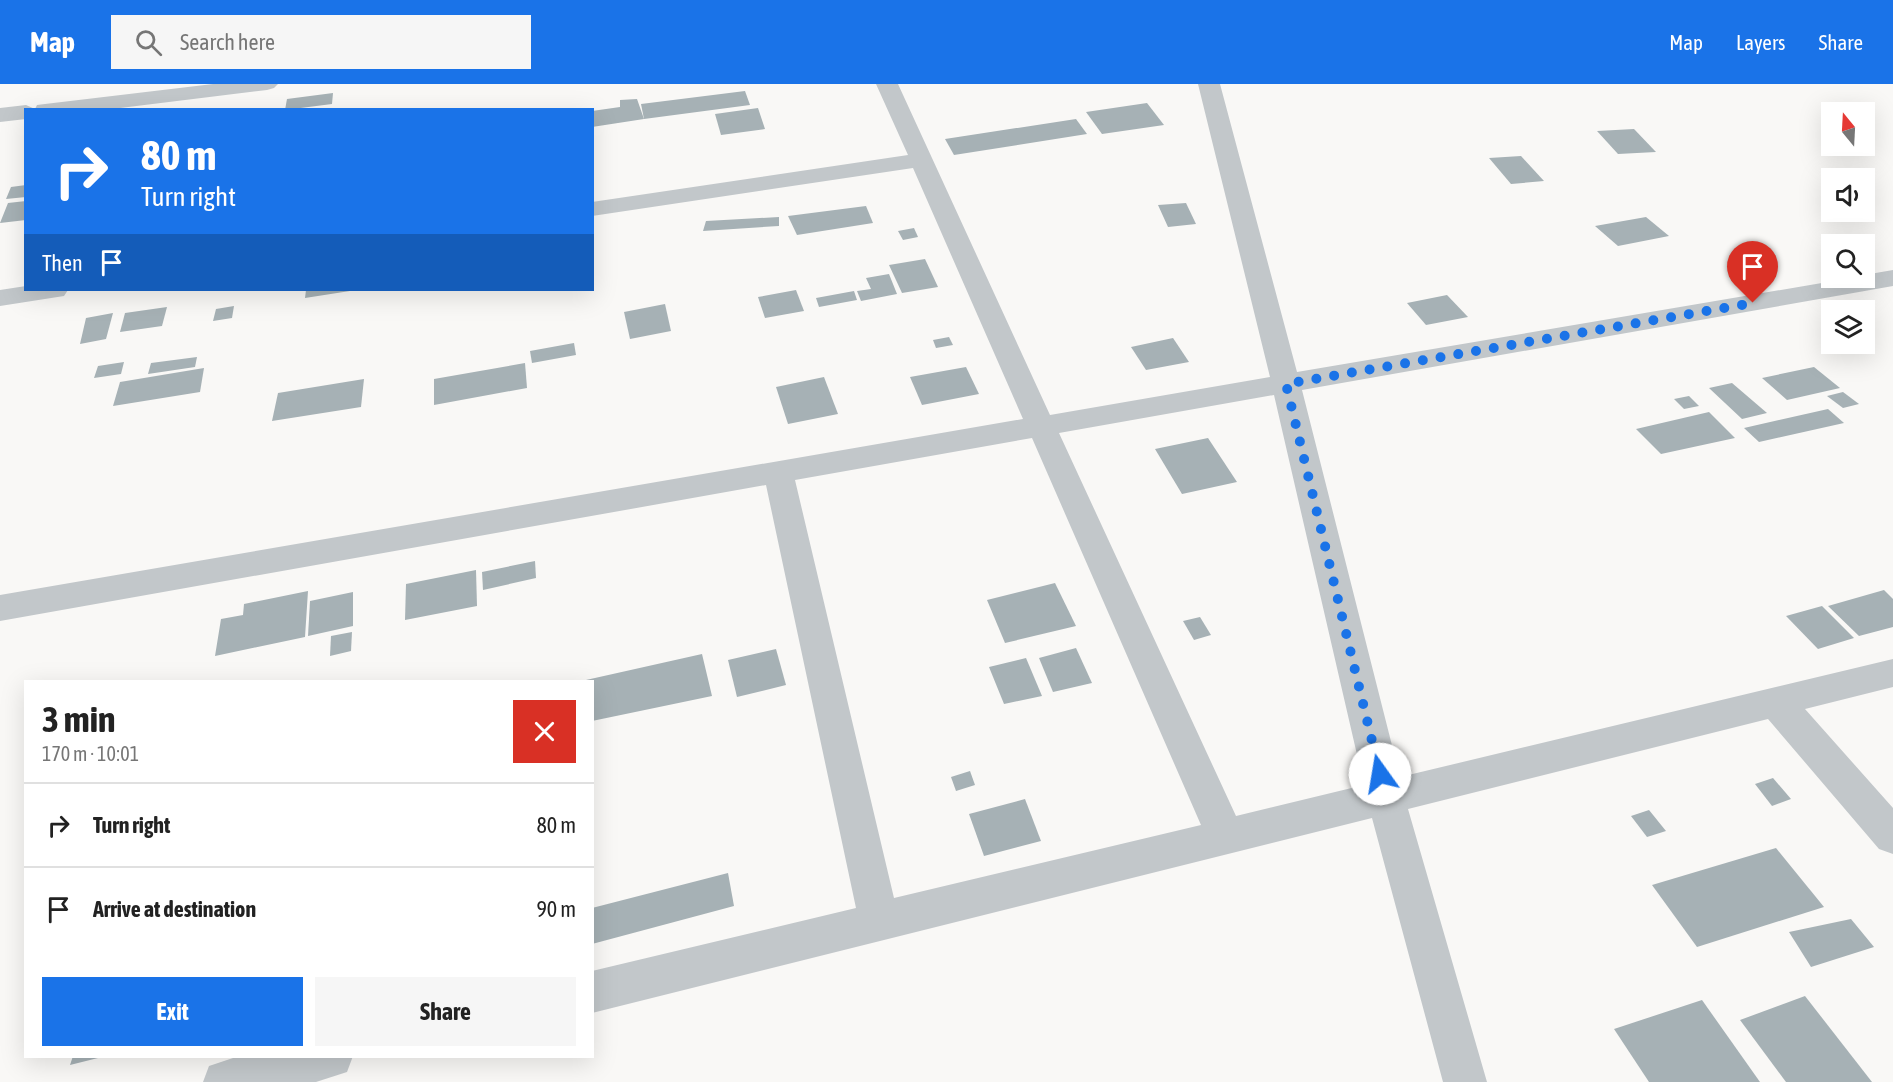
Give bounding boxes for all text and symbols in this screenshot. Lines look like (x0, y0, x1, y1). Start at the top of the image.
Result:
search box (111, 15, 531, 69)
text: Map (30, 26, 75, 58)
icon: search (132, 26, 165, 59)
text: Search here (180, 29, 275, 55)
text: Map (1669, 30, 1703, 54)
text: Layers (1736, 30, 1786, 54)
text: Share (1819, 30, 1863, 54)
north arrow (1821, 102, 1875, 156)
map controls (1821, 102, 1875, 354)
text: 80 m (141, 131, 216, 179)
icon: right (42, 132, 120, 210)
button: sound (1821, 168, 1875, 222)
text: Turn right (141, 181, 236, 212)
button: search (1821, 234, 1875, 288)
pin (1727, 241, 1778, 303)
icon: arrive (95, 246, 128, 279)
text: Then (42, 250, 83, 276)
icon: arrive (1736, 250, 1769, 283)
button: layers (1821, 300, 1875, 354)
text: 3 min (42, 698, 116, 740)
button: close (513, 700, 576, 763)
text: 170 m · 10:01 (42, 742, 139, 765)
position arrow (1348, 742, 1412, 806)
icon: right (42, 809, 75, 842)
text: Turn right (93, 812, 170, 838)
text: 80 m (536, 812, 576, 838)
icon: arrive (42, 893, 75, 926)
text: Arrive at destination (93, 896, 256, 922)
text: 90 m (536, 896, 576, 922)
button: Exit (42, 977, 303, 1046)
button: Share (315, 977, 576, 1046)

